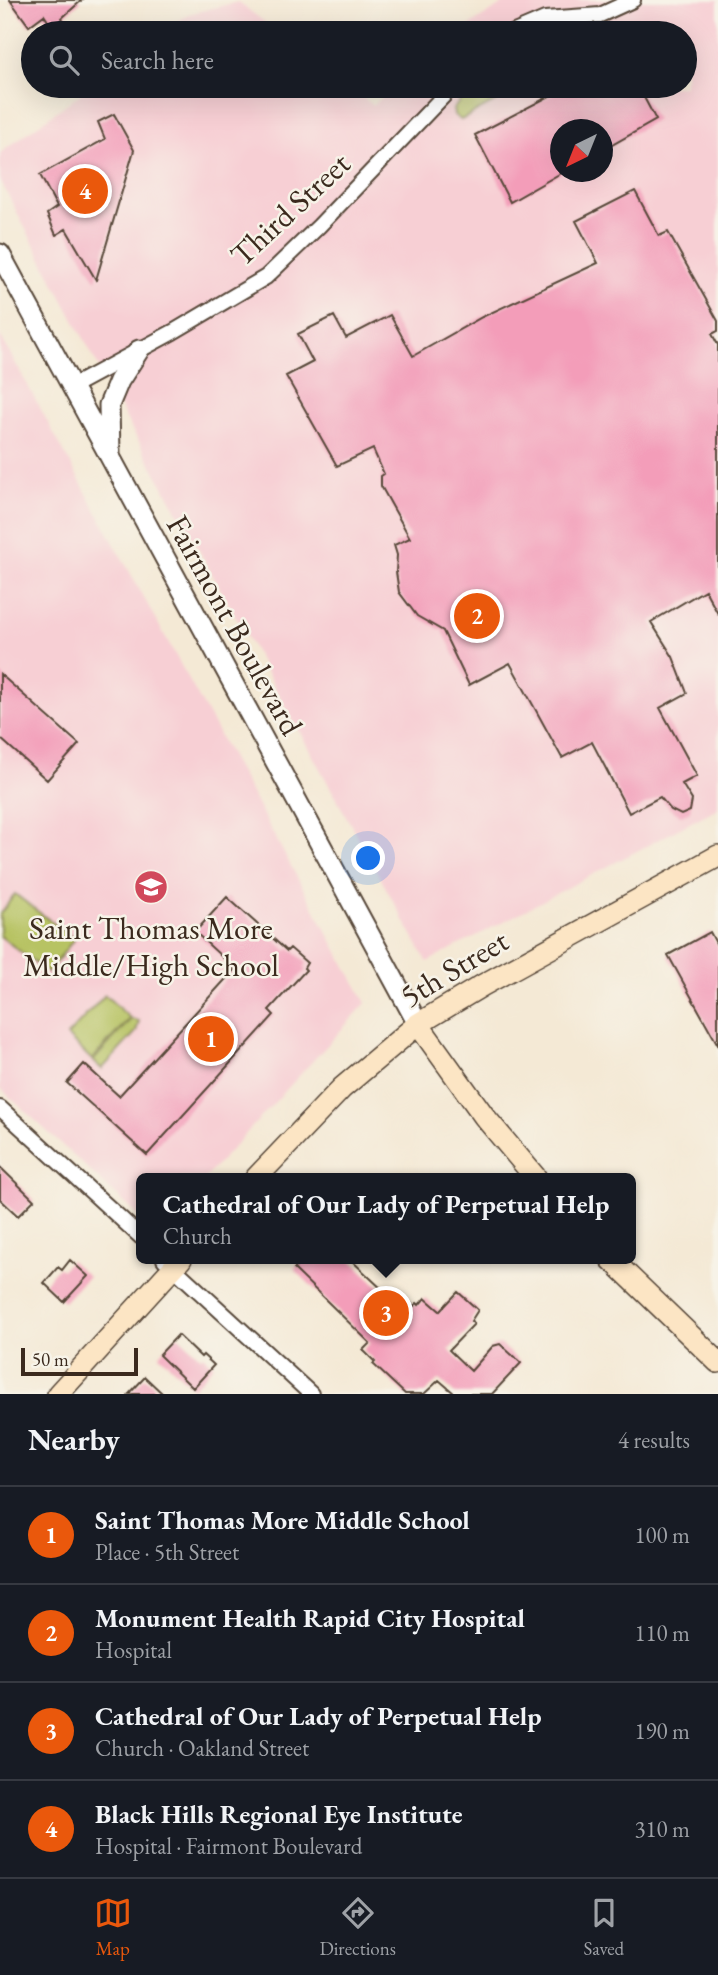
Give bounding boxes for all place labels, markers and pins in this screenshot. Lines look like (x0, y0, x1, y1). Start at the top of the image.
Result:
pin: 4 (62, 165, 108, 217)
pin: 2 (454, 590, 500, 642)
school or university icon: Saint Thomas More Middle/High School (132, 868, 170, 906)
place label: Saint Thomas More Middle/High School (23, 907, 279, 986)
pin: 1 (188, 1013, 234, 1065)
pin: 3 (363, 1287, 409, 1339)

